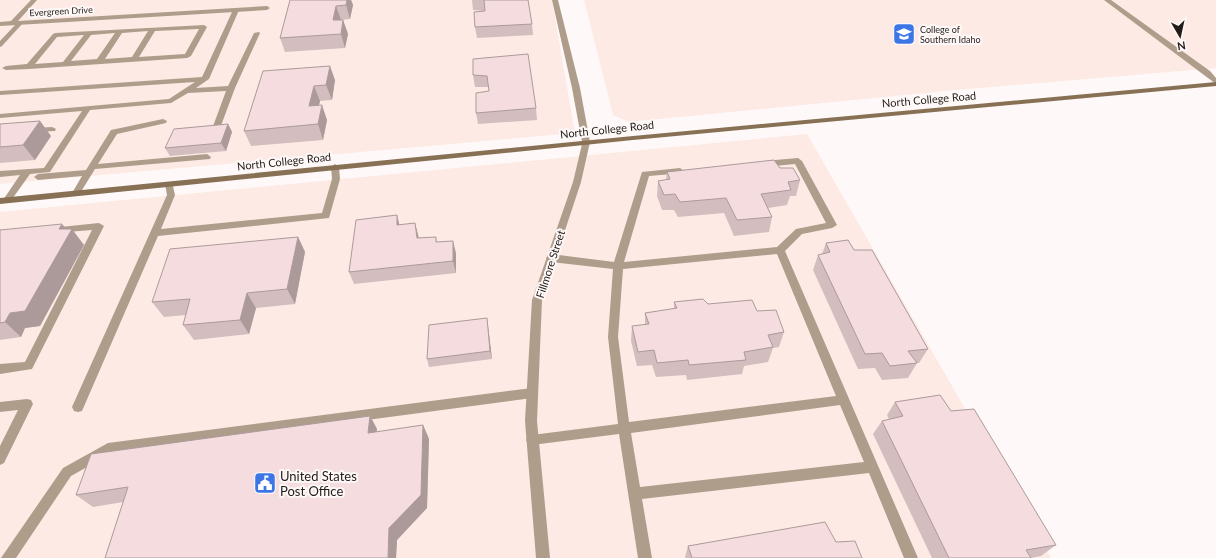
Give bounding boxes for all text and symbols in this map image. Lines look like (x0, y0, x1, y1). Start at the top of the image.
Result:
street label: Evergreen Drive (29, 4, 93, 18)
north arrow (1160, 16, 1200, 56)
school or university icon: College of Southern Idaho (891, 21, 917, 47)
place label: College of Southern Idaho (920, 24, 981, 45)
text: N (1176, 39, 1187, 53)
street label: North College Road (881, 88, 977, 110)
street label: North College Road (559, 118, 655, 140)
street label: North College Road (236, 150, 332, 172)
street label: Fillmore Street (533, 228, 567, 300)
place label: United States Post Office (280, 468, 357, 499)
public building icon: United States Post Office (252, 470, 278, 496)

